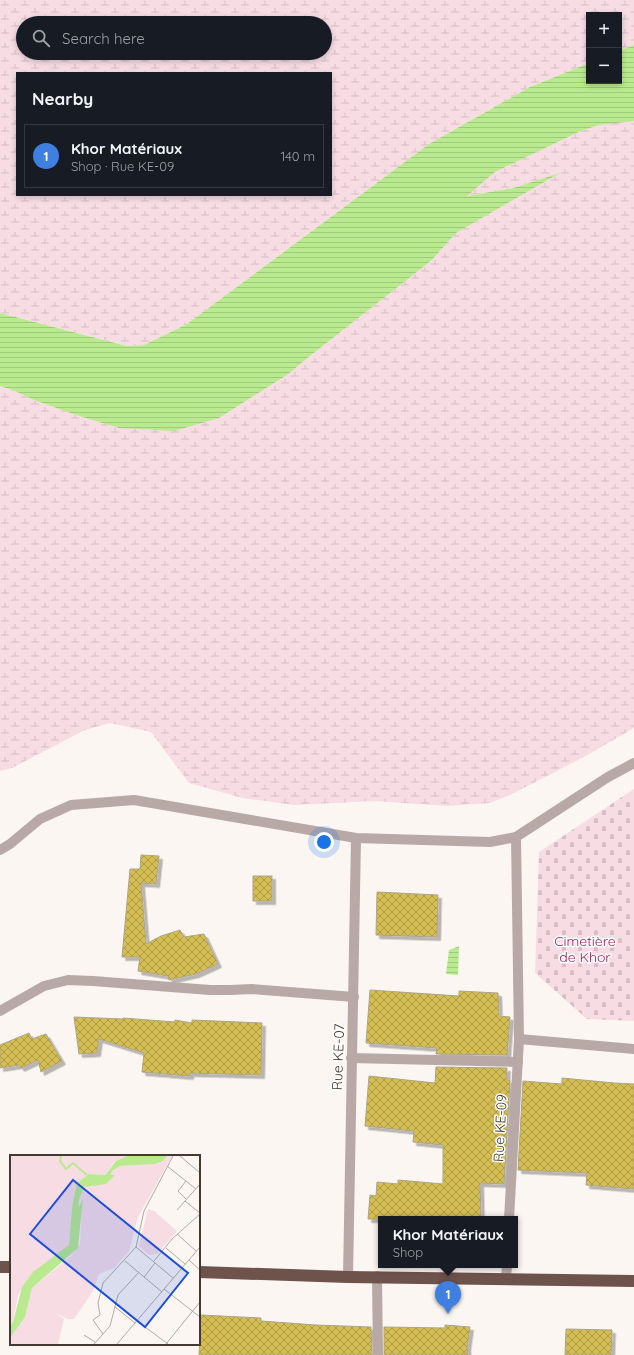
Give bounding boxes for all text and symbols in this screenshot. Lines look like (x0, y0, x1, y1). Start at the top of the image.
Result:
map controls (586, 12, 622, 84)
button: + (586, 12, 622, 48)
search box (16, 16, 332, 60)
icon: search (30, 27, 52, 49)
text: Search here (62, 29, 145, 48)
button: − (586, 48, 622, 84)
text: Nearby (32, 88, 93, 109)
text: Khor Matériaux (71, 139, 182, 158)
text: 1 (43, 148, 49, 164)
text: 140 m (280, 148, 315, 164)
text: Shop · Rue KE-09 (71, 158, 174, 174)
your location (314, 832, 334, 852)
park label: Cimetière de Khor (554, 932, 616, 966)
street label: Rue KE-07 (328, 1023, 348, 1091)
street label: Rue KE-09 (489, 1093, 511, 1162)
inset map (10, 1155, 200, 1345)
popup (378, 1216, 518, 1268)
text: Khor Matériaux (393, 1225, 503, 1244)
text: Shop (393, 1244, 423, 1260)
pin: 1 (435, 1281, 461, 1314)

